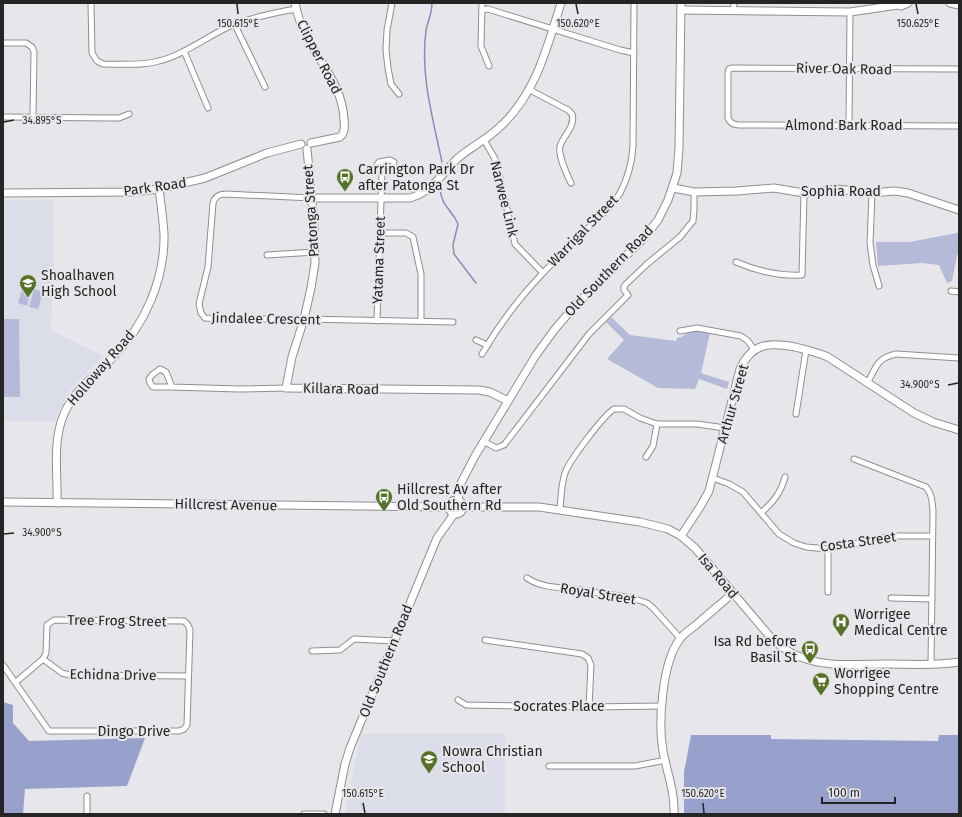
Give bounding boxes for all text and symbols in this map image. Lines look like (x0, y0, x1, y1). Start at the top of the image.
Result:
street label: Clipper Road (293, 17, 345, 97)
text: 150.615°E (217, 18, 259, 30)
text: 150.620°E (556, 18, 600, 30)
text: 150.625°E (897, 18, 939, 30)
street label: River Oak Road (796, 60, 892, 78)
text: 34.895°S (23, 115, 62, 127)
street label: Almond Bark Road (785, 117, 903, 134)
street label: Narwee Link (486, 159, 522, 240)
place label: Carrington Park Dr after Patonga St (358, 161, 475, 194)
street label: Patonga Street (299, 163, 323, 258)
bus stop icon: Carrington Park Dr after Patonga St (335, 167, 355, 192)
street label: Park Road (122, 174, 188, 200)
street label: Sophia Road (801, 183, 881, 200)
street label: Warrigal Street (544, 191, 622, 271)
street label: Yatama Street (369, 215, 389, 304)
street label: Old Southern Road (561, 222, 657, 320)
place label: Shoalhaven High School (41, 267, 117, 300)
school or university icon: Shoalhaven High School (18, 273, 38, 298)
street label: Jindalee Crescent (211, 310, 322, 328)
street label: Holloway Road (64, 327, 138, 409)
street label: Arthur Street (714, 361, 753, 446)
text: 34.900°S (900, 379, 940, 391)
street label: Killara Road (303, 380, 379, 398)
place label: Hillcrest Av after Old Southern Rd (397, 481, 503, 514)
bus stop icon: Hillcrest Av after Old Southern Rd (374, 487, 394, 512)
street label: Hillcrest Avenue (175, 496, 277, 514)
text: 34.900°S (22, 527, 62, 539)
street label: Costa Street (819, 528, 898, 556)
street label: Isa Road (694, 550, 742, 602)
street label: Royal Street (559, 580, 638, 609)
street label: Old Southern Road (356, 602, 416, 720)
place label: Worrigee Medical Centre (854, 606, 948, 639)
street label: Tree Frog Street (67, 612, 168, 630)
hospital icon: Worrigee Medical Centre (831, 612, 851, 637)
place label: Isa Rd before Basil St (714, 633, 798, 666)
bus stop icon: Isa Rd before Basil St (800, 639, 820, 664)
place label: Worrigee Shopping Centre (834, 665, 939, 698)
street label: Echidna Drive (69, 666, 157, 684)
supermarket icon: Worrigee Shopping Centre (811, 671, 831, 696)
street label: Socrates Place (513, 698, 605, 715)
street label: Dingo Drive (98, 723, 170, 740)
place label: Nowra Christian School (442, 743, 543, 776)
school or university icon: Nowra Christian School (419, 749, 439, 774)
scale bar (822, 779, 895, 805)
text: 100 m (828, 786, 860, 800)
text: 150.615°E (342, 788, 384, 800)
text: 150.620°E (681, 788, 725, 800)

